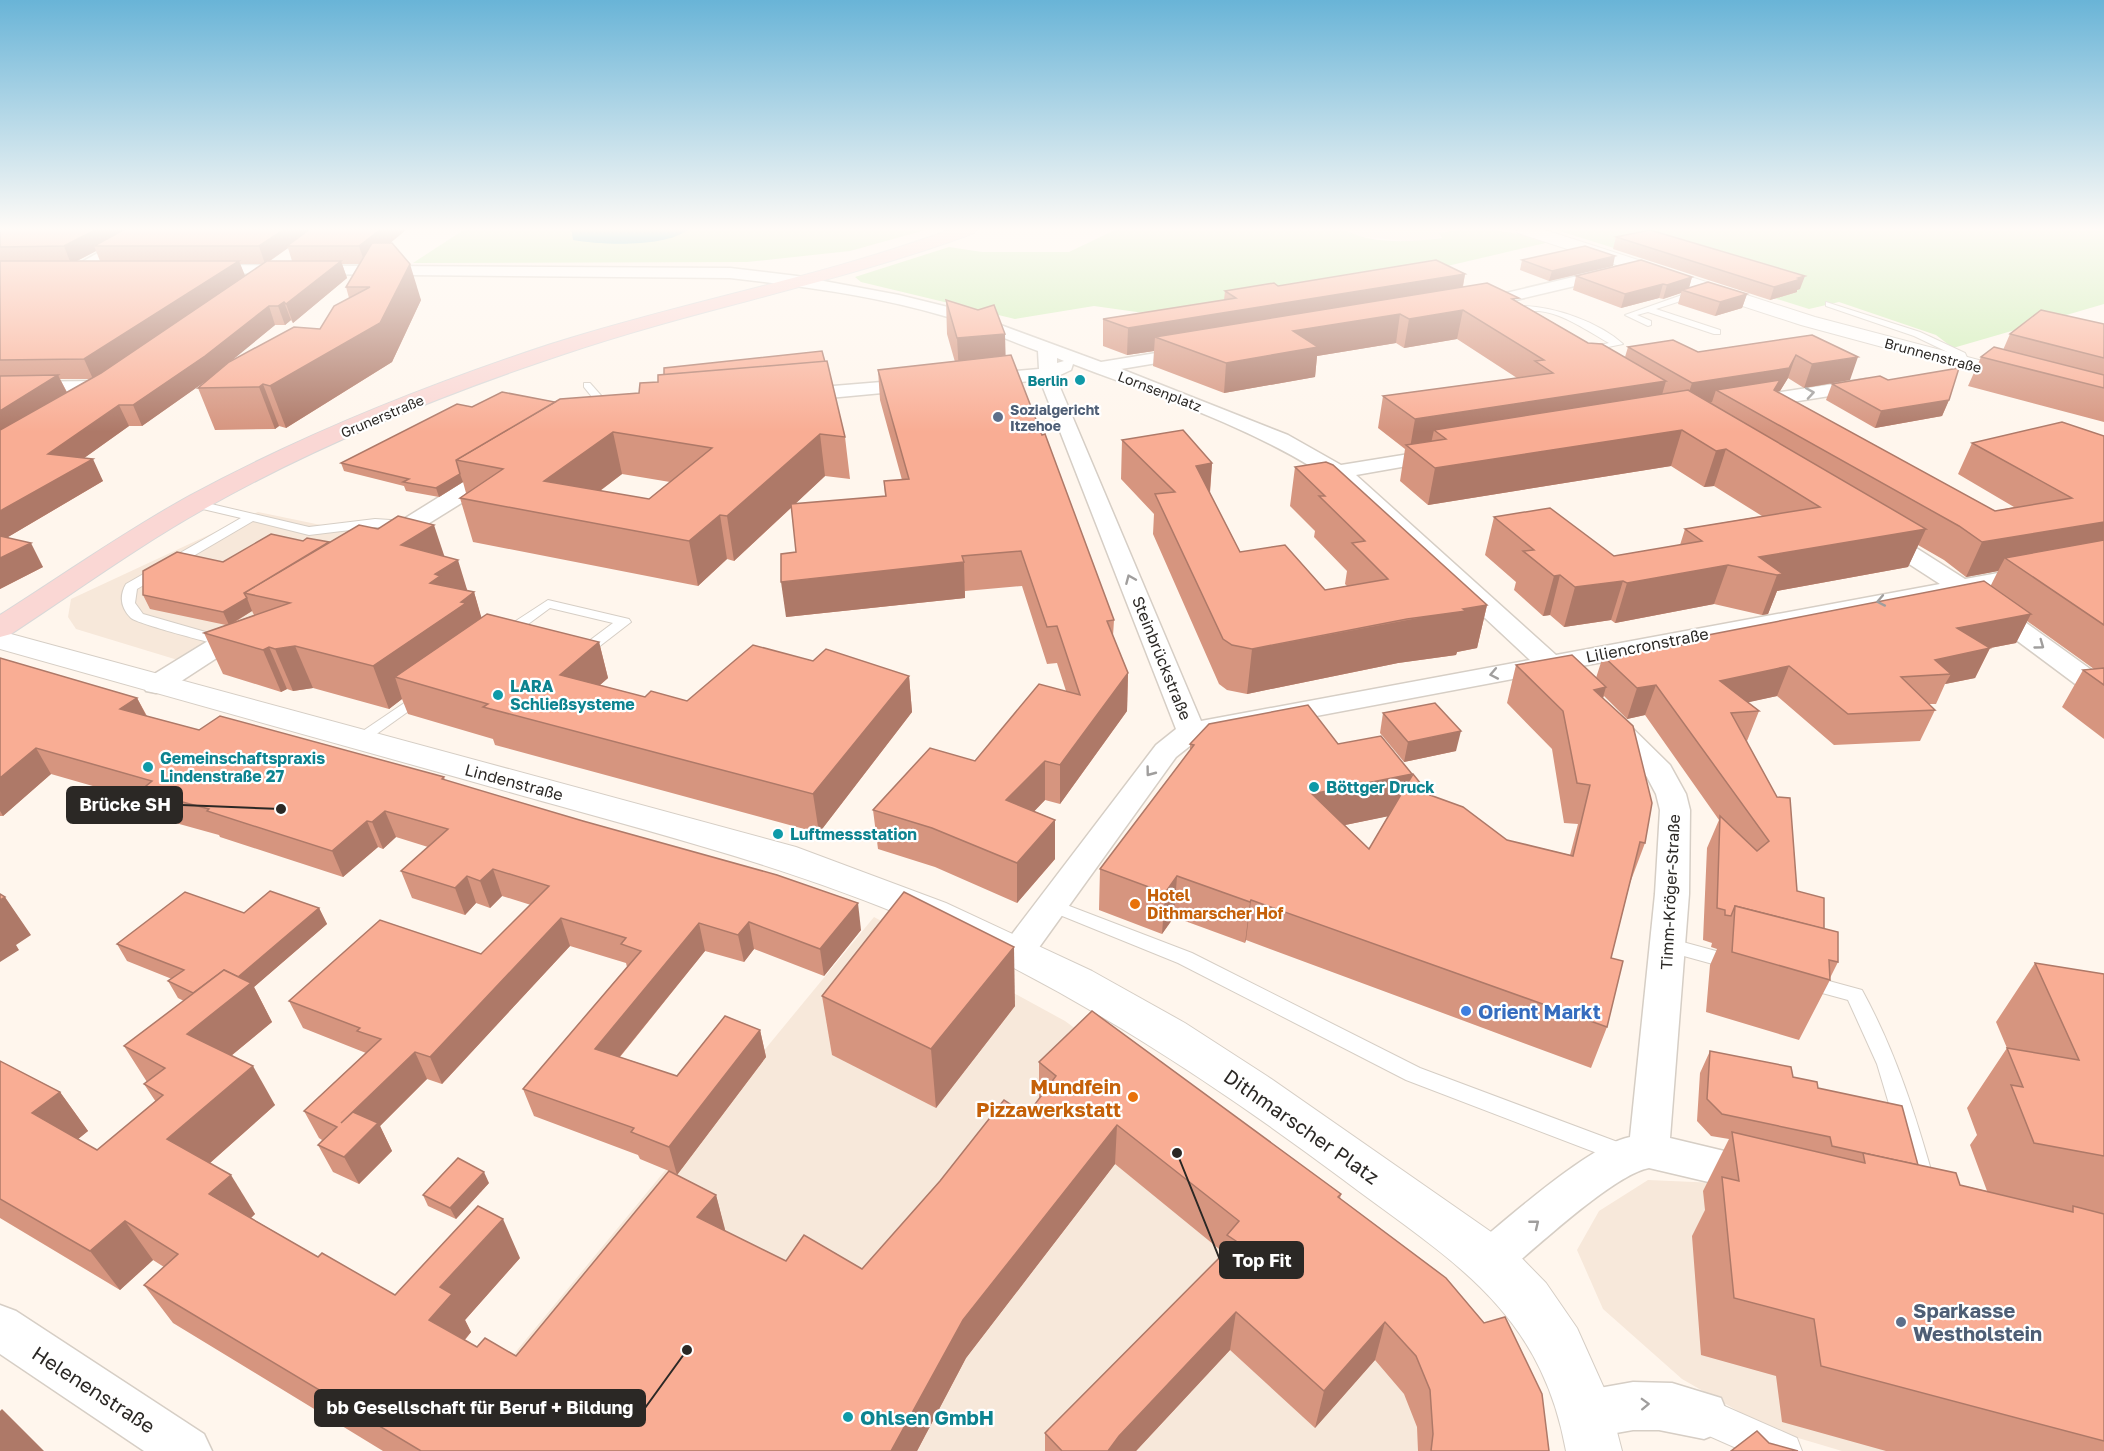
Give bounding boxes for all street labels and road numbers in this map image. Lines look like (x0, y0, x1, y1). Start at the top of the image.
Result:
street label: Brunnenstraße (1883, 334, 1983, 376)
street label: Lornsenplatz (1116, 367, 1204, 415)
street label: Grunerstraße (338, 391, 426, 441)
street label: Steinbrückstraße (1128, 593, 1196, 723)
street label: Liliencronstraße (1584, 623, 1710, 667)
street label: Lindenstraße (463, 759, 565, 805)
street label: Timm-Kröger-Straße (1656, 814, 1684, 970)
street label: Dithmarscher Platz (1220, 1063, 1384, 1189)
street label: Helenenstraße (28, 1340, 160, 1438)

